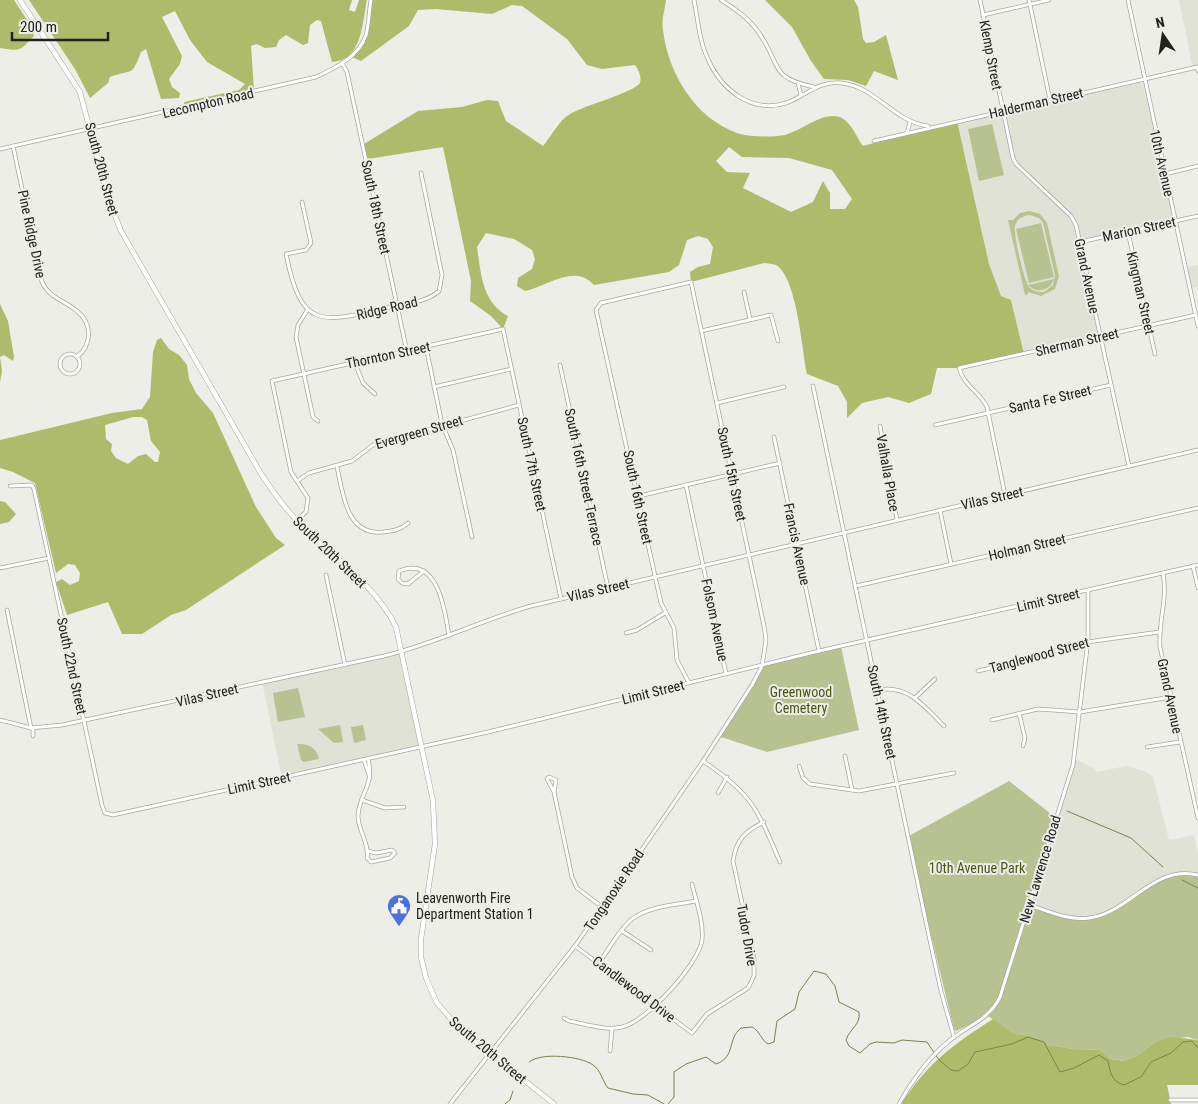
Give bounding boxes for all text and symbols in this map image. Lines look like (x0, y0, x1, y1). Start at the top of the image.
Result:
scale bar (12, 10, 109, 42)
north arrow (1138, 10, 1188, 60)
text: N (1154, 14, 1166, 31)
text: 200 m (20, 18, 57, 36)
street label: Klemp Street (976, 19, 1006, 91)
street label: Halderman Street (987, 84, 1085, 122)
street label: Lecompton Road (161, 85, 255, 121)
street label: South 20th Street (82, 121, 122, 217)
street label: 10th Avenue (1147, 128, 1178, 198)
street label: South 18th Street (358, 158, 394, 256)
street label: Pine Ridge Drive (15, 188, 49, 280)
street label: Marion Street (1101, 213, 1177, 245)
street label: Grand Avenue (1071, 237, 1103, 315)
street label: Kingman Street (1124, 250, 1158, 336)
street label: Ridge Road (355, 293, 419, 323)
street label: Sherman Street (1034, 325, 1120, 359)
street label: Thornton Street (344, 338, 432, 372)
street label: Santa Fe Street (1007, 382, 1093, 416)
street label: South 16th Street Terrace (562, 407, 606, 548)
street label: Evergreen Street (373, 412, 465, 452)
street label: South 17th Street (514, 415, 550, 513)
street label: South 15th Street (714, 425, 750, 523)
street label: Valhalla Place (873, 433, 903, 513)
street label: South 16th Street (620, 448, 656, 546)
street label: Vilas Street (959, 483, 1025, 513)
street label: Francis Avenue (780, 501, 814, 587)
street label: South 20th Street (290, 513, 370, 591)
street label: Holman Street (987, 530, 1067, 564)
street label: Vilas Street (565, 575, 631, 605)
street label: Folsom Avenue (698, 577, 732, 663)
street label: Limit Street (1015, 585, 1081, 615)
street label: South 22nd Street (54, 616, 90, 716)
street label: Tanglewood Street (987, 634, 1091, 676)
street label: Grand Avenue (1154, 657, 1186, 735)
street label: South 14th Street (864, 663, 900, 761)
street label: Limit Street (620, 677, 686, 707)
street label: Vilas Street (174, 680, 240, 710)
park label: Greenwood Cemetery (770, 684, 832, 716)
street label: Limit Street (226, 769, 292, 797)
street label: New Lawrence Road (1016, 813, 1064, 925)
street label: Tonganoxie Road (581, 846, 647, 934)
park label: 10th Avenue Park (929, 860, 1026, 876)
place label: Leavenworth Fire Department Station 1 (416, 890, 534, 922)
public building icon: Leavenworth Fire Department Station 1 (386, 893, 412, 927)
street label: Tudor Drive (734, 903, 760, 968)
street label: Candlewood Drive (589, 953, 679, 1026)
street label: South 20th Street (446, 1013, 530, 1087)

